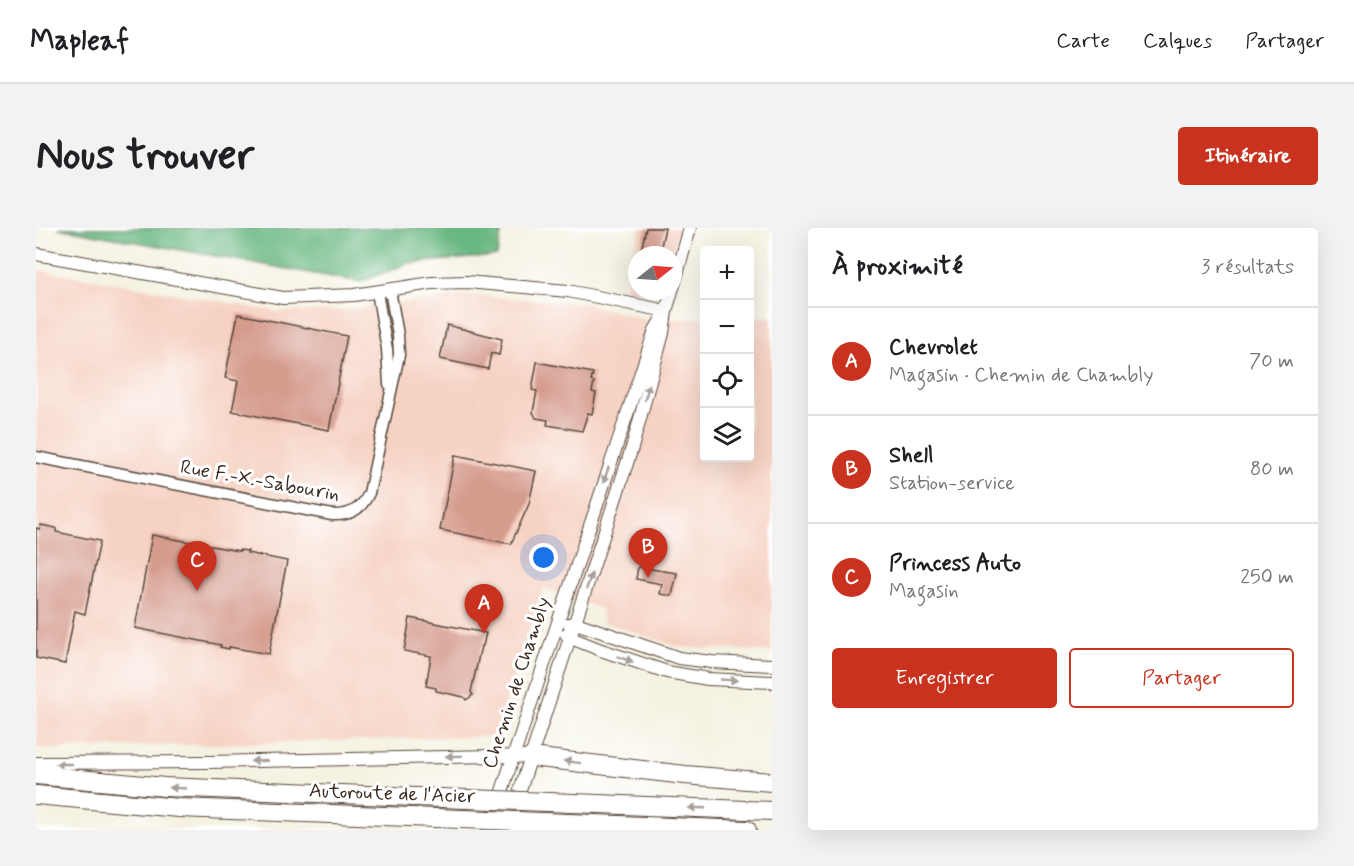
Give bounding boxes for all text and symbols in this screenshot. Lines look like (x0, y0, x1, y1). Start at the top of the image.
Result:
text: Mapleaf (30, 23, 129, 60)
text: Carte (1056, 27, 1110, 55)
text: Calques (1143, 27, 1212, 55)
text: Partager (1245, 27, 1324, 55)
button: Itinéraire (1178, 127, 1318, 185)
text: Nous trouver (36, 129, 254, 184)
north arrow (628, 246, 682, 300)
map controls (700, 246, 754, 462)
button: + (700, 246, 754, 300)
text: À proximité (832, 250, 963, 284)
text: 3 résultats (1201, 254, 1294, 281)
button: − (700, 300, 754, 354)
text: Chevrolet (889, 334, 978, 362)
text: A (845, 348, 858, 375)
text: 70 m (1249, 348, 1294, 375)
button: locate (700, 354, 754, 408)
text: Magasin · Chemin de Chambly (889, 362, 1153, 389)
one-way arrow (643, 383, 653, 401)
button: layers (700, 408, 754, 462)
text: Shell (889, 442, 933, 470)
street label: Rue F.-X.-Sabourin (178, 454, 342, 508)
text: B (845, 456, 858, 483)
text: 80 m (1250, 456, 1294, 483)
one-way arrow (601, 466, 610, 484)
text: Station-service (889, 470, 1015, 497)
pin: B (628, 528, 668, 578)
pin: C (178, 542, 216, 591)
your location (529, 543, 558, 572)
text: Princess Auto (889, 550, 1021, 578)
text: C (844, 564, 859, 591)
text: 250 m (1240, 564, 1294, 591)
one-way arrow (585, 572, 594, 590)
text: Magasin (889, 578, 959, 605)
pin: A (464, 584, 504, 634)
street label: Chemin de Chambly (476, 594, 558, 772)
button: Enregistrer (832, 648, 1057, 708)
button: Partager (1069, 648, 1294, 708)
one-way arrow (616, 654, 634, 664)
one-way arrow (719, 676, 738, 685)
one-way arrow (445, 752, 464, 761)
one-way arrow (250, 757, 269, 766)
one-way arrow (563, 757, 582, 767)
one-way arrow (55, 759, 74, 769)
street label: Autoroute de l'Acier (308, 778, 476, 810)
one-way arrow (168, 783, 187, 792)
one-way arrow (687, 803, 706, 813)

